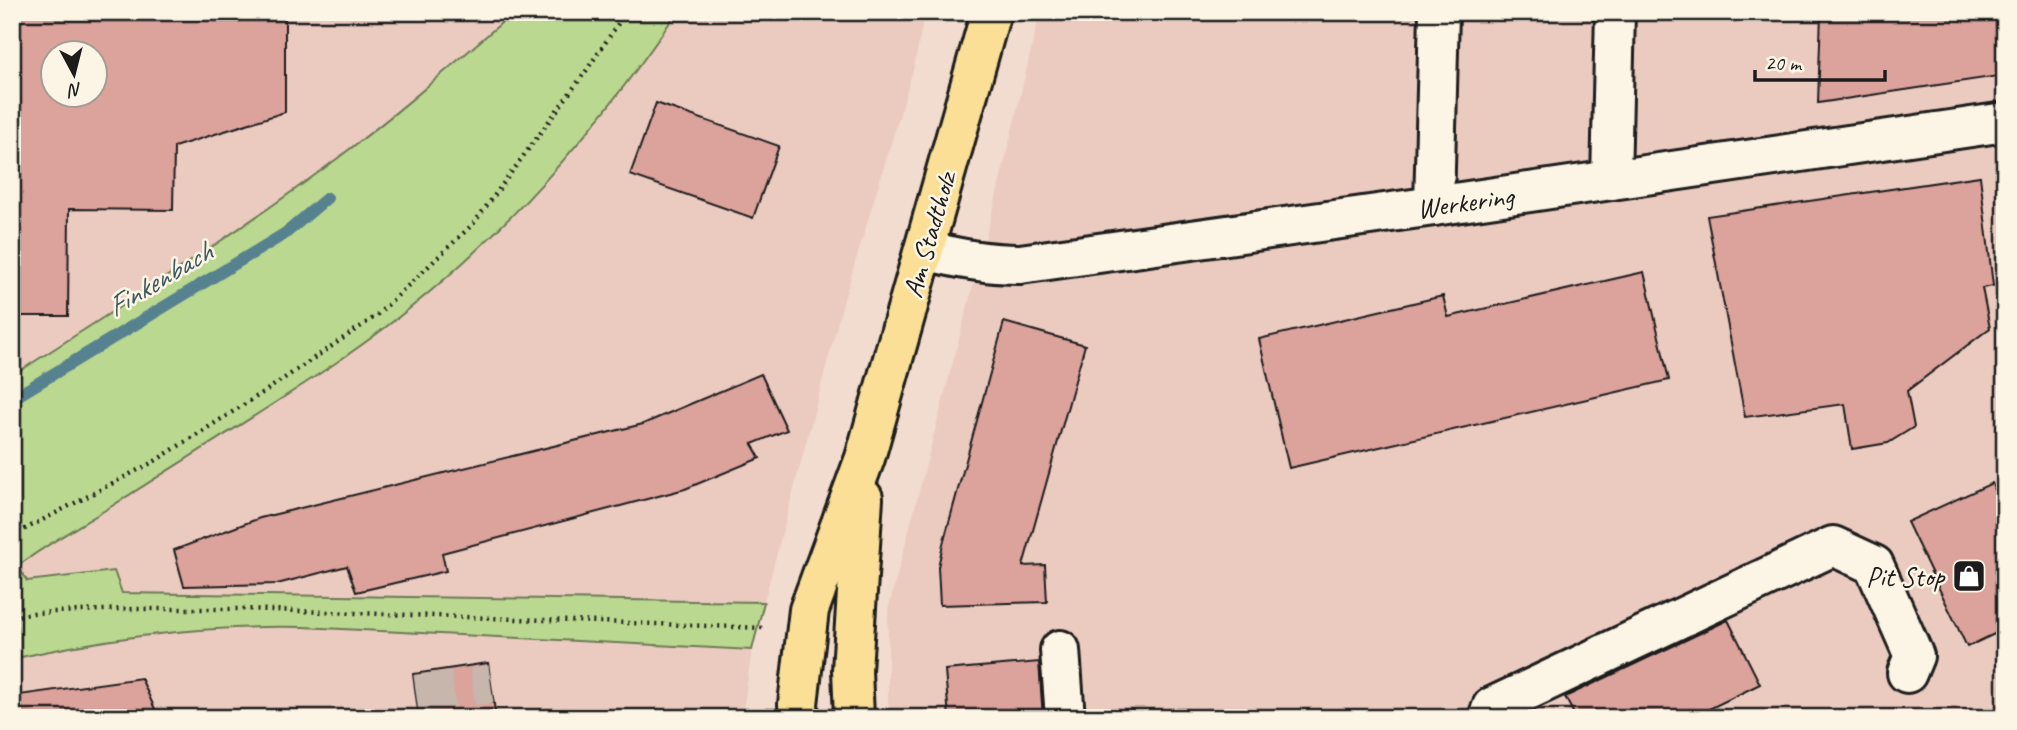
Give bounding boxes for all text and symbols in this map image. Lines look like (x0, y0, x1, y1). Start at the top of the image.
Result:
north arrow (38, 38, 108, 108)
scale bar (1755, 38, 1884, 82)
text: 20 m (1765, 50, 1803, 76)
text: N (65, 77, 83, 103)
street label: Am Stadtholz (895, 166, 964, 301)
street label: Werkering (1415, 178, 1517, 226)
water label: Finkenbach (99, 231, 221, 325)
shop icon: Pit Stop (1950, 557, 1988, 595)
place label: Pit Stop (1866, 559, 1946, 594)

